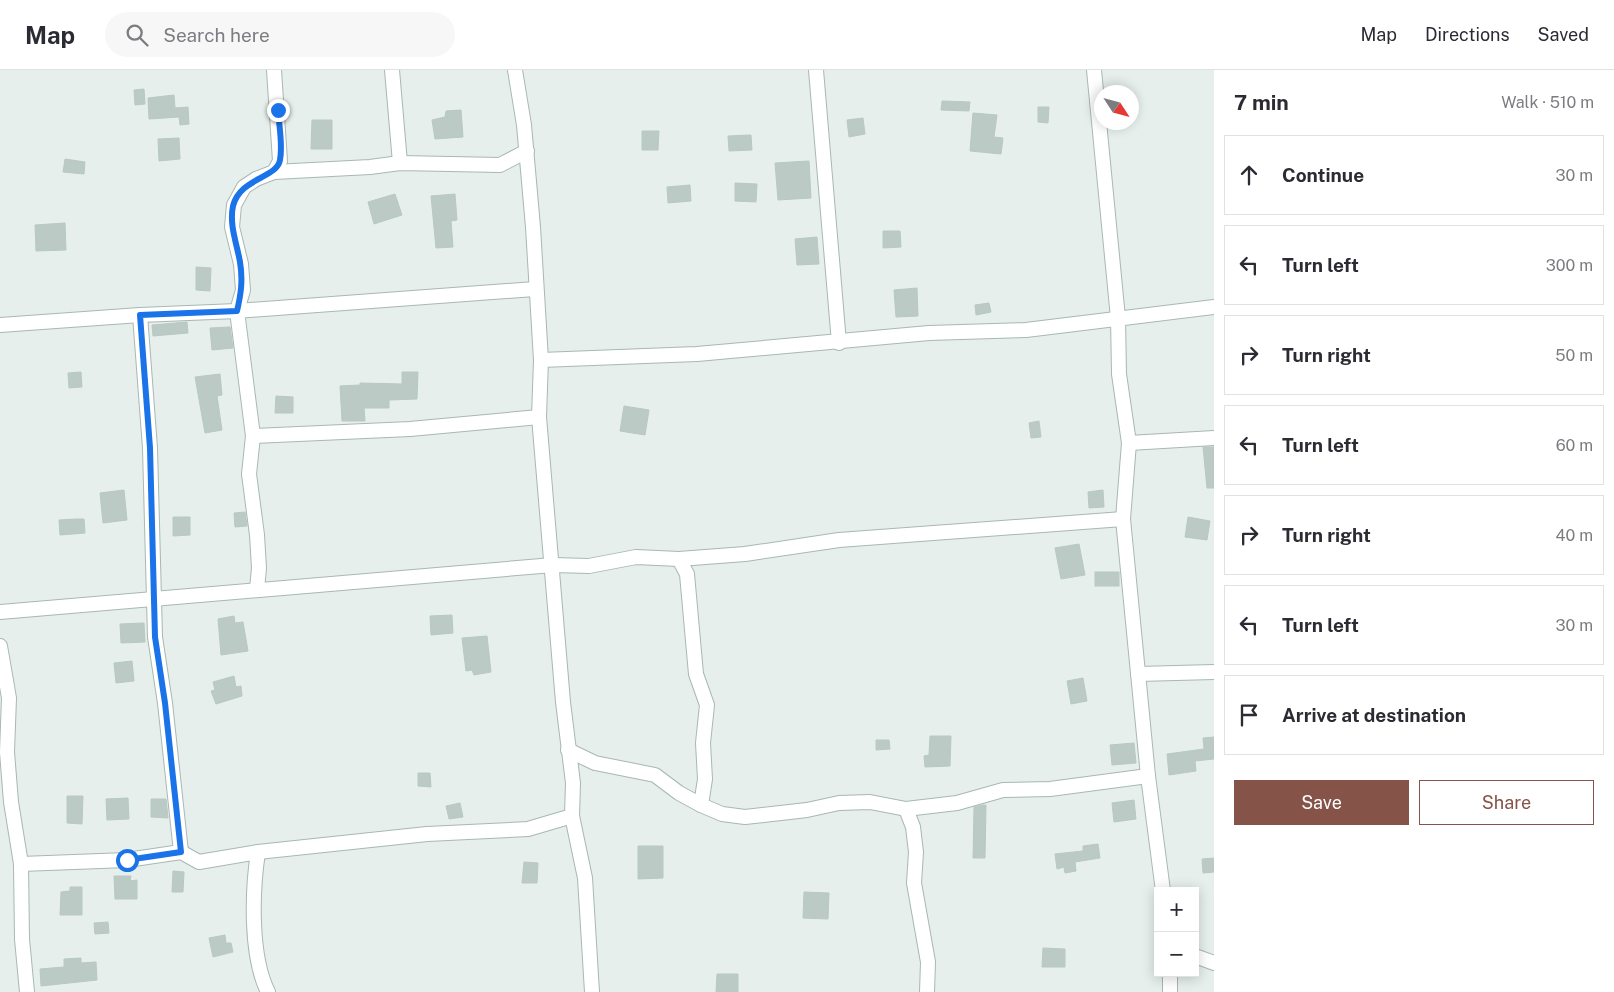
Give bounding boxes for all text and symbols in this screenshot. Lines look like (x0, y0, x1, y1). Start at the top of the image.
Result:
search box (105, 12, 455, 57)
text: Map (25, 21, 75, 49)
icon: search (123, 21, 151, 49)
text: Search here (163, 24, 270, 46)
text: Map (1360, 24, 1397, 45)
text: Directions (1425, 24, 1510, 45)
text: Saved (1538, 24, 1589, 45)
north arrow (1094, 85, 1139, 130)
text: 7 min (1234, 90, 1289, 115)
text: Walk · 510 m (1501, 93, 1594, 112)
route end (267, 99, 290, 122)
icon: ahead (1235, 161, 1263, 189)
text: Continue (1282, 164, 1364, 186)
text: 30 m (1556, 166, 1593, 185)
icon: left (1235, 251, 1263, 279)
text: Turn left (1282, 254, 1359, 276)
text: 300 m (1546, 256, 1593, 275)
icon: right (1235, 341, 1263, 369)
text: Turn right (1282, 344, 1371, 366)
text: 50 m (1555, 346, 1593, 365)
icon: left (1235, 431, 1263, 459)
text: Turn left (1282, 434, 1359, 456)
text: 60 m (1556, 436, 1593, 455)
icon: right (1235, 521, 1263, 549)
text: Turn right (1282, 524, 1371, 546)
text: 40 m (1555, 526, 1593, 545)
icon: left (1235, 611, 1263, 639)
text: Turn left (1282, 614, 1359, 636)
text: 30 m (1556, 616, 1593, 635)
icon: arrive (1235, 701, 1263, 729)
text: Arrive at destination (1282, 704, 1466, 726)
button: Save (1234, 780, 1409, 825)
button: Share (1419, 780, 1594, 825)
route start (116, 849, 139, 872)
map controls (1154, 887, 1199, 977)
button: + (1154, 887, 1199, 932)
button: − (1154, 932, 1199, 977)

